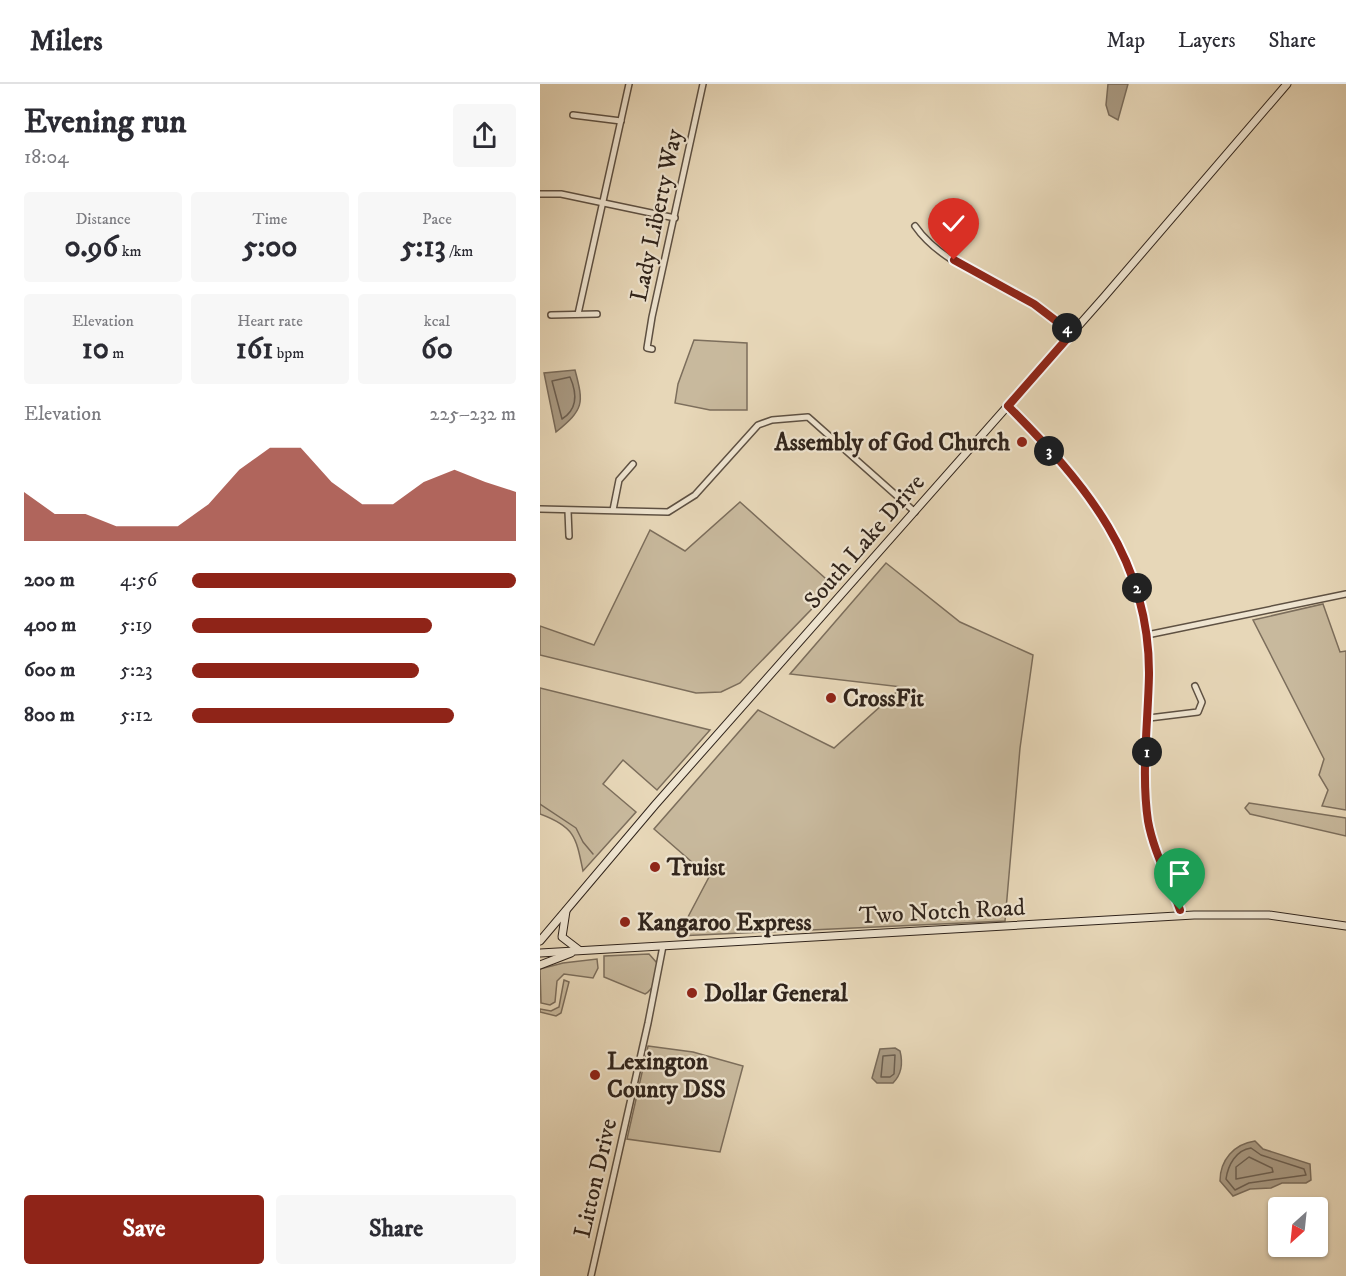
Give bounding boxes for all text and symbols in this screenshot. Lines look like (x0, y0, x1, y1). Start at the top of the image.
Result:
text: Milers (30, 24, 103, 59)
text: Map (1106, 28, 1145, 54)
text: Layers (1178, 28, 1236, 54)
text: Share (1269, 28, 1316, 54)
text: Evening run (24, 102, 186, 143)
button: share (453, 104, 516, 167)
street label: Lady Liberty Way (624, 126, 690, 304)
text: 18:04 (24, 145, 69, 170)
pin (928, 198, 979, 260)
icon: check (937, 207, 970, 240)
text: Distance (75, 209, 131, 229)
text: Time (253, 209, 287, 229)
text: Pace (422, 209, 452, 229)
text: 0.96 (64, 229, 118, 266)
text: 5:00 (242, 229, 298, 266)
text: 5:13 (401, 229, 446, 266)
text: km (118, 241, 142, 261)
text: /km (446, 241, 473, 261)
text: Elevation (72, 311, 134, 331)
text: Heart rate (237, 311, 303, 331)
text: kcal (424, 311, 450, 331)
pin: 4 (1052, 313, 1082, 343)
text: 4 (1062, 318, 1072, 338)
text: 10 (82, 331, 109, 368)
text: 161 (236, 331, 273, 368)
text: 60 (421, 331, 453, 368)
text: m (109, 343, 124, 363)
text: bpm (273, 343, 304, 363)
text: Elevation (24, 402, 101, 427)
text: 225–232 m (430, 402, 516, 427)
place label: Assembly of God Church (773, 428, 1010, 458)
marker: Assembly of God Church (1015, 435, 1029, 449)
pin: 3 (1034, 436, 1064, 466)
text: 3 (1046, 441, 1052, 461)
street label: South Lake Drive (798, 468, 932, 615)
text: 200 m (24, 568, 75, 593)
text: 4:56 (120, 568, 157, 593)
pin: 2 (1122, 573, 1152, 603)
text: 2 (1133, 578, 1141, 598)
text: 400 m (24, 613, 76, 638)
text: 5:19 (120, 613, 152, 638)
text: 600 m (24, 658, 75, 683)
text: 5:23 (120, 658, 152, 683)
place label: CrossFit (843, 684, 924, 714)
marker: CrossFit (824, 691, 838, 705)
text: 800 m (24, 703, 75, 728)
text: 5:12 (120, 703, 152, 728)
pin: 1 (1132, 737, 1162, 767)
text: 1 (1144, 742, 1150, 762)
pin (1154, 848, 1205, 910)
place label: Truist (666, 853, 725, 883)
icon: arrive (1163, 857, 1196, 890)
marker: Truist (648, 860, 662, 874)
street label: Two Notch Road (858, 893, 1026, 931)
place label: Kangaroo Express (637, 908, 812, 938)
marker: Kangaroo Express (618, 915, 632, 929)
place label: Dollar General (704, 979, 848, 1009)
marker: Dollar General (685, 986, 699, 1000)
place label: Lexington County DSS (607, 1047, 726, 1105)
marker: Lexington County DSS (588, 1068, 602, 1082)
street label: Litton Drive (568, 1116, 624, 1241)
button: Save (24, 1195, 264, 1264)
button: Share (276, 1195, 516, 1264)
north arrow (1268, 1197, 1328, 1257)
map controls (1268, 1197, 1328, 1257)

